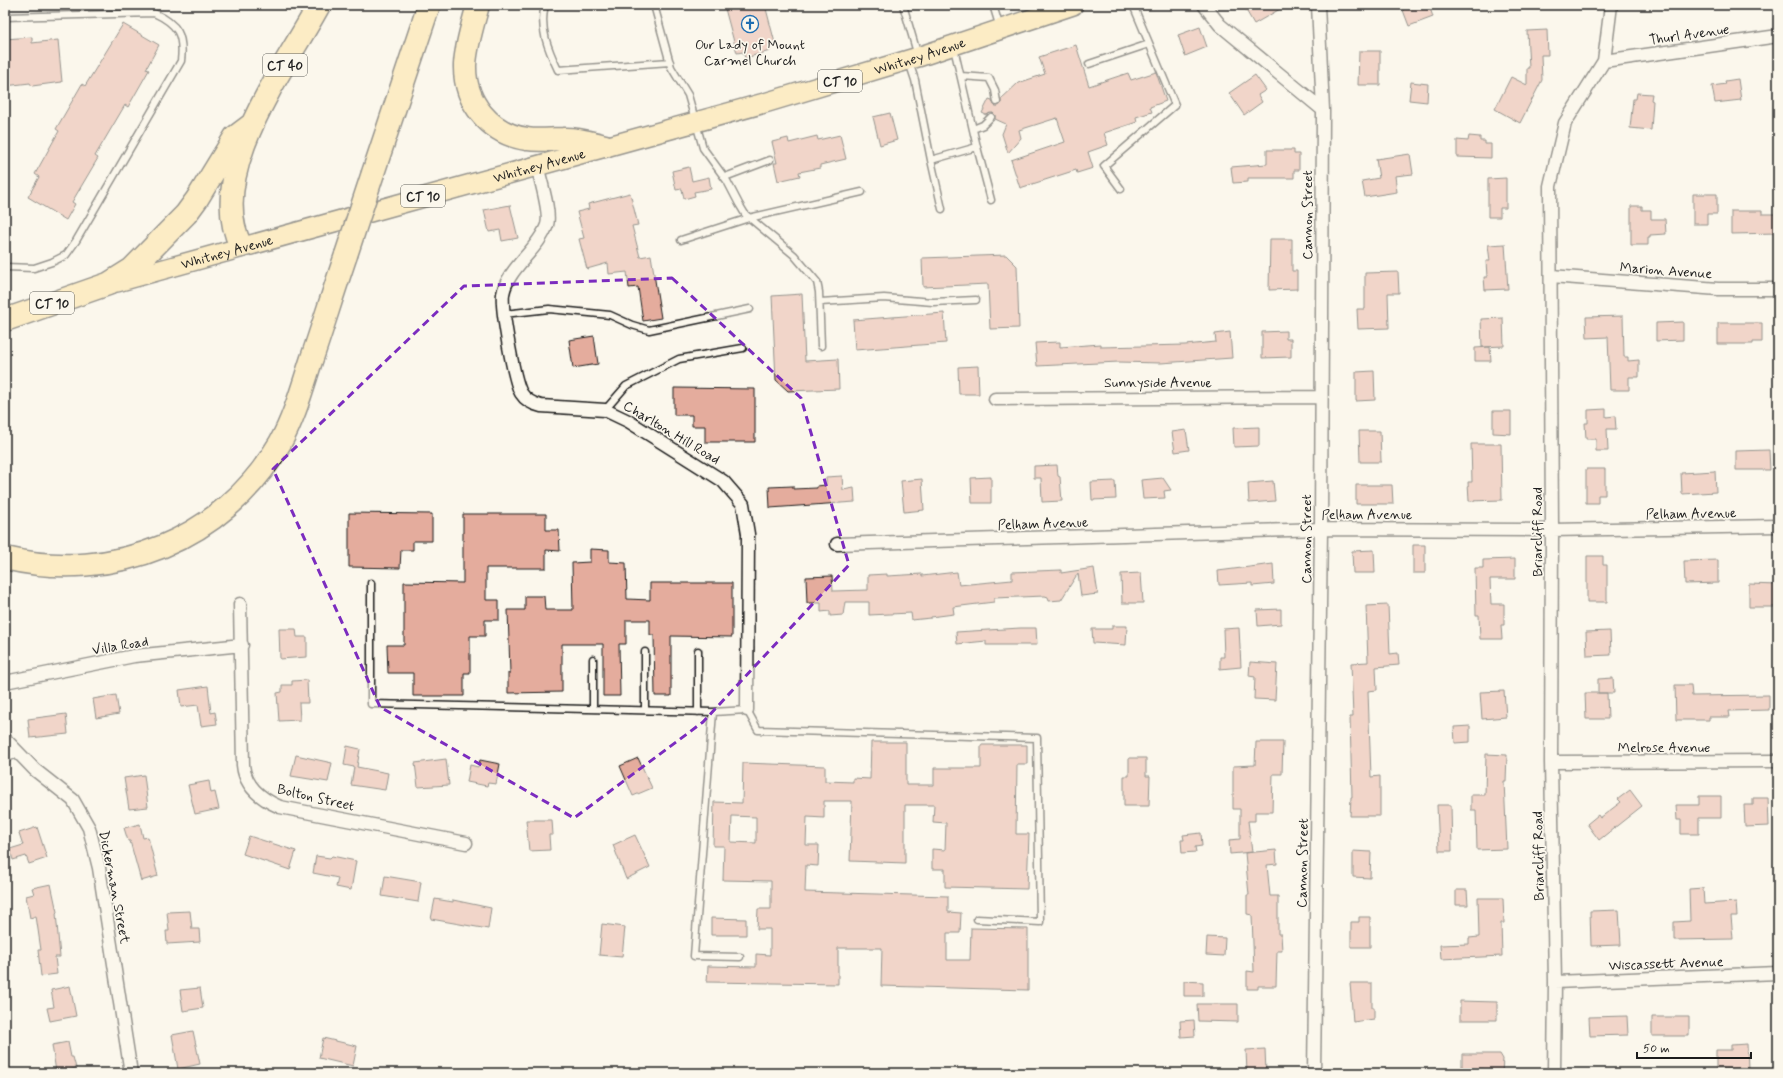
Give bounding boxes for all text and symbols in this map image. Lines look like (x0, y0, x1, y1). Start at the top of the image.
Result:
church icon: Our Lady of Mount Carmel Church (740, 14, 760, 34)
street label: Thurl Avenue (1648, 20, 1730, 50)
street label: Whitney Avenue (872, 34, 968, 80)
place label: Our Lady of Mount Carmel Church (695, 36, 805, 70)
road number: CT 40 (263, 54, 307, 76)
road number: CT 10 (818, 70, 862, 92)
street label: Whitney Avenue (491, 145, 588, 188)
street label: Cannon Street (1299, 170, 1317, 260)
road number: CT 10 (401, 185, 445, 207)
street label: Whitney Avenue (179, 231, 276, 274)
street label: Marion Avenue (1619, 259, 1713, 283)
road number: CT 10 (30, 292, 74, 314)
street label: Sunnyside Avenue (1104, 374, 1212, 392)
street label: Charlton Hill Road (620, 397, 723, 469)
street label: Briarcliff Road (1529, 487, 1547, 577)
street label: Cannon Street (1298, 494, 1316, 584)
street label: Pelham Avenue (1645, 504, 1737, 524)
street label: Pelham Avenue (1322, 506, 1413, 524)
street label: Pelham Avenue (997, 513, 1089, 535)
street label: Villa Road (91, 633, 150, 659)
street label: Melrose Avenue (1618, 739, 1710, 757)
street label: Bolton Street (275, 780, 356, 816)
street label: Briarcliff Road (1529, 811, 1549, 901)
street label: Cannon Street (1293, 818, 1313, 908)
street label: Dickerman Street (94, 829, 134, 946)
street label: Wiscassett Avenue (1608, 953, 1724, 975)
scale bar (1637, 1034, 1751, 1060)
text: 50 m (1643, 1041, 1670, 1057)

